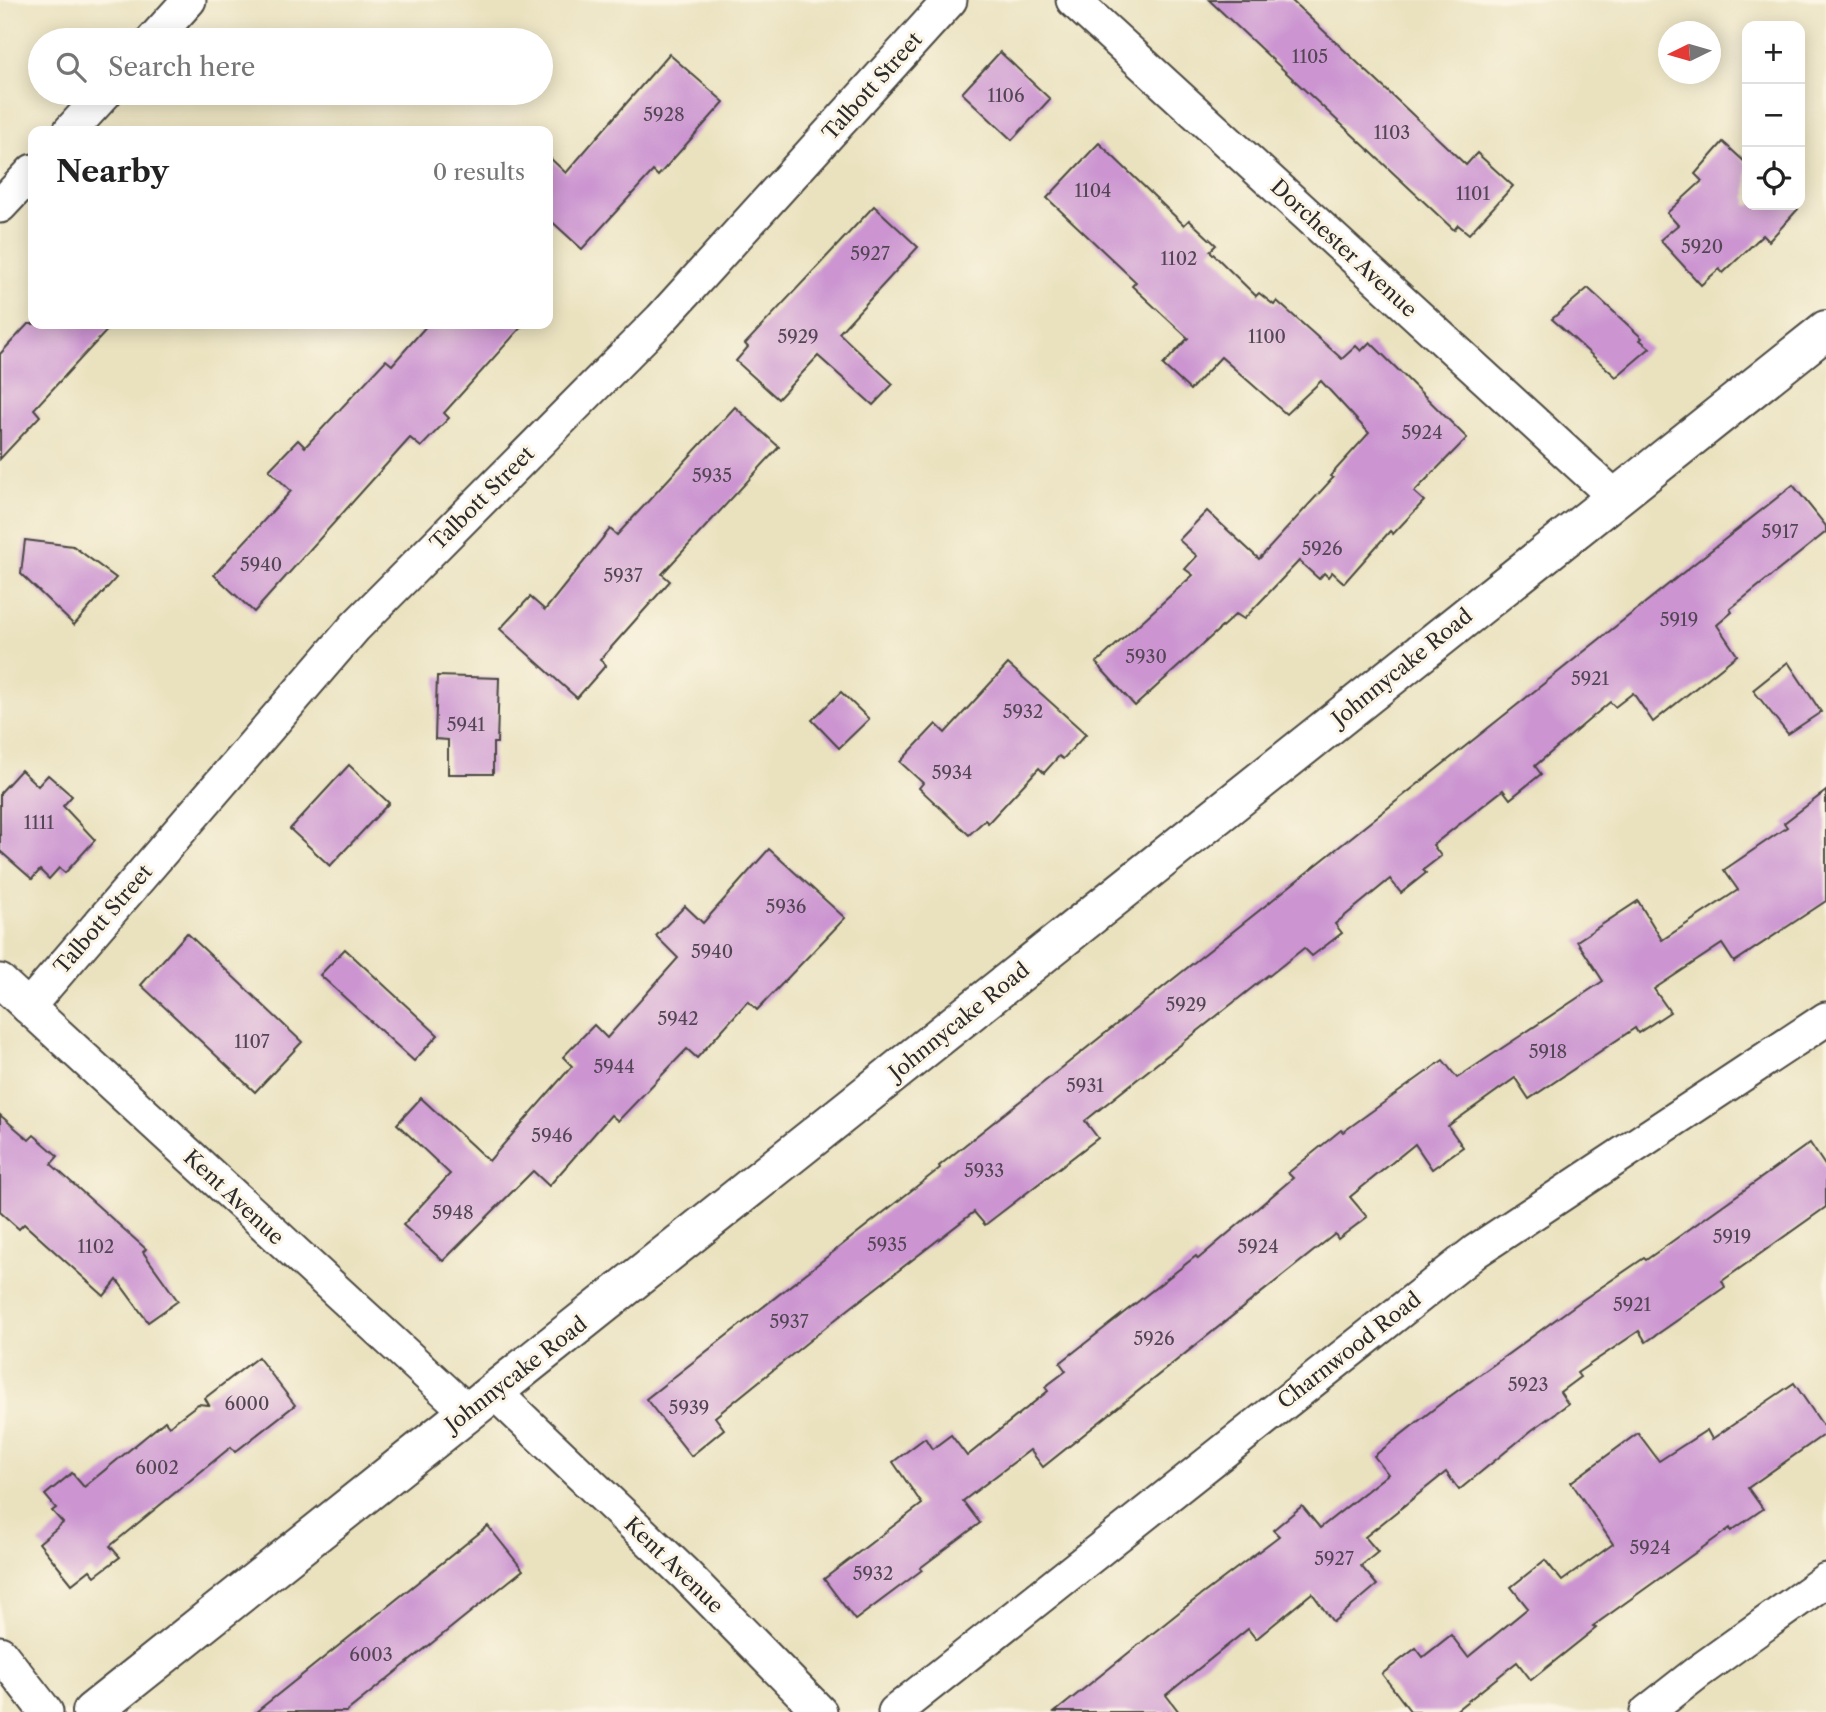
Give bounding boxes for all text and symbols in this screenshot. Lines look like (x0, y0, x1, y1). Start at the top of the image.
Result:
north arrow (1658, 21, 1721, 84)
map controls (1742, 21, 1805, 210)
button: + (1742, 21, 1805, 84)
street label: Talbott Street (817, 26, 927, 145)
search box (28, 28, 553, 105)
house number: 1105 (1292, 46, 1328, 68)
icon: search (52, 48, 90, 86)
text: Search here (108, 51, 255, 83)
button: − (1742, 84, 1805, 147)
house number: 1106 (987, 85, 1025, 107)
house number: 5928 (643, 104, 685, 126)
house number: 1103 (1374, 122, 1410, 144)
button: locate (1742, 147, 1805, 210)
text: Nearby (56, 153, 169, 190)
text: 0 results (433, 158, 525, 186)
street label: Dorchester Avenue (1266, 174, 1422, 322)
house number: 1104 (1075, 180, 1111, 202)
house number: 1101 (1456, 183, 1490, 205)
house number: 5920 (1681, 236, 1723, 258)
house number: 5927 (850, 243, 890, 265)
house number: 1102 (1161, 248, 1197, 270)
house number: 5929 (777, 326, 819, 348)
house number: 1100 (1248, 326, 1286, 348)
house number: 5924 (1401, 422, 1443, 444)
street label: Talbott Street (425, 440, 540, 555)
house number: 5935 (692, 465, 732, 487)
house number: 5917 (1762, 521, 1799, 543)
house number: 5926 (1301, 538, 1343, 560)
house number: 5940 (240, 554, 282, 576)
house number: 5937 (603, 565, 643, 587)
street label: Johnnycake Road (1325, 603, 1477, 733)
house number: 5919 (1660, 609, 1698, 631)
house number: 5930 (1125, 646, 1167, 668)
house number: 5921 (1571, 668, 1610, 690)
house number: 5932 (1003, 701, 1043, 723)
house number: 5941 (447, 714, 486, 736)
house number: 5934 (932, 762, 972, 784)
house number: 1111 (24, 812, 55, 834)
street label: Talbott Street (49, 859, 158, 979)
house number: 5936 (766, 896, 806, 918)
house number: 5940 (691, 941, 733, 963)
street label: Johnnycake Road (882, 957, 1034, 1087)
house number: 5929 (1165, 994, 1207, 1016)
house number: 5942 (657, 1008, 699, 1030)
house number: 1107 (234, 1031, 270, 1053)
house number: 5918 (1529, 1041, 1567, 1063)
house number: 5944 (593, 1056, 635, 1078)
house number: 5931 (1066, 1075, 1104, 1097)
house number: 5946 (531, 1125, 573, 1147)
street label: Kent Avenue (179, 1144, 289, 1250)
house number: 5933 (964, 1160, 1004, 1182)
house number: 5948 (432, 1202, 474, 1224)
house number: 5919 (1713, 1226, 1751, 1248)
house number: 5935 (867, 1234, 907, 1256)
house number: 1102 (78, 1236, 114, 1258)
house number: 5924 (1237, 1236, 1279, 1258)
street label: Charnwood Road (1272, 1286, 1426, 1414)
house number: 5921 (1613, 1294, 1652, 1316)
street label: Johnnycake Road (438, 1311, 592, 1439)
house number: 5937 (769, 1311, 809, 1333)
house number: 5926 (1133, 1328, 1175, 1350)
house number: 5923 (1508, 1374, 1548, 1396)
house number: 6000 (225, 1393, 269, 1415)
house number: 5939 (669, 1397, 709, 1419)
house number: 6002 (135, 1457, 179, 1479)
street label: Kent Avenue (619, 1512, 729, 1618)
house number: 5924 (1629, 1537, 1671, 1559)
house number: 5927 (1314, 1548, 1354, 1570)
house number: 5932 (853, 1563, 893, 1585)
house number: 6003 (349, 1644, 393, 1666)

